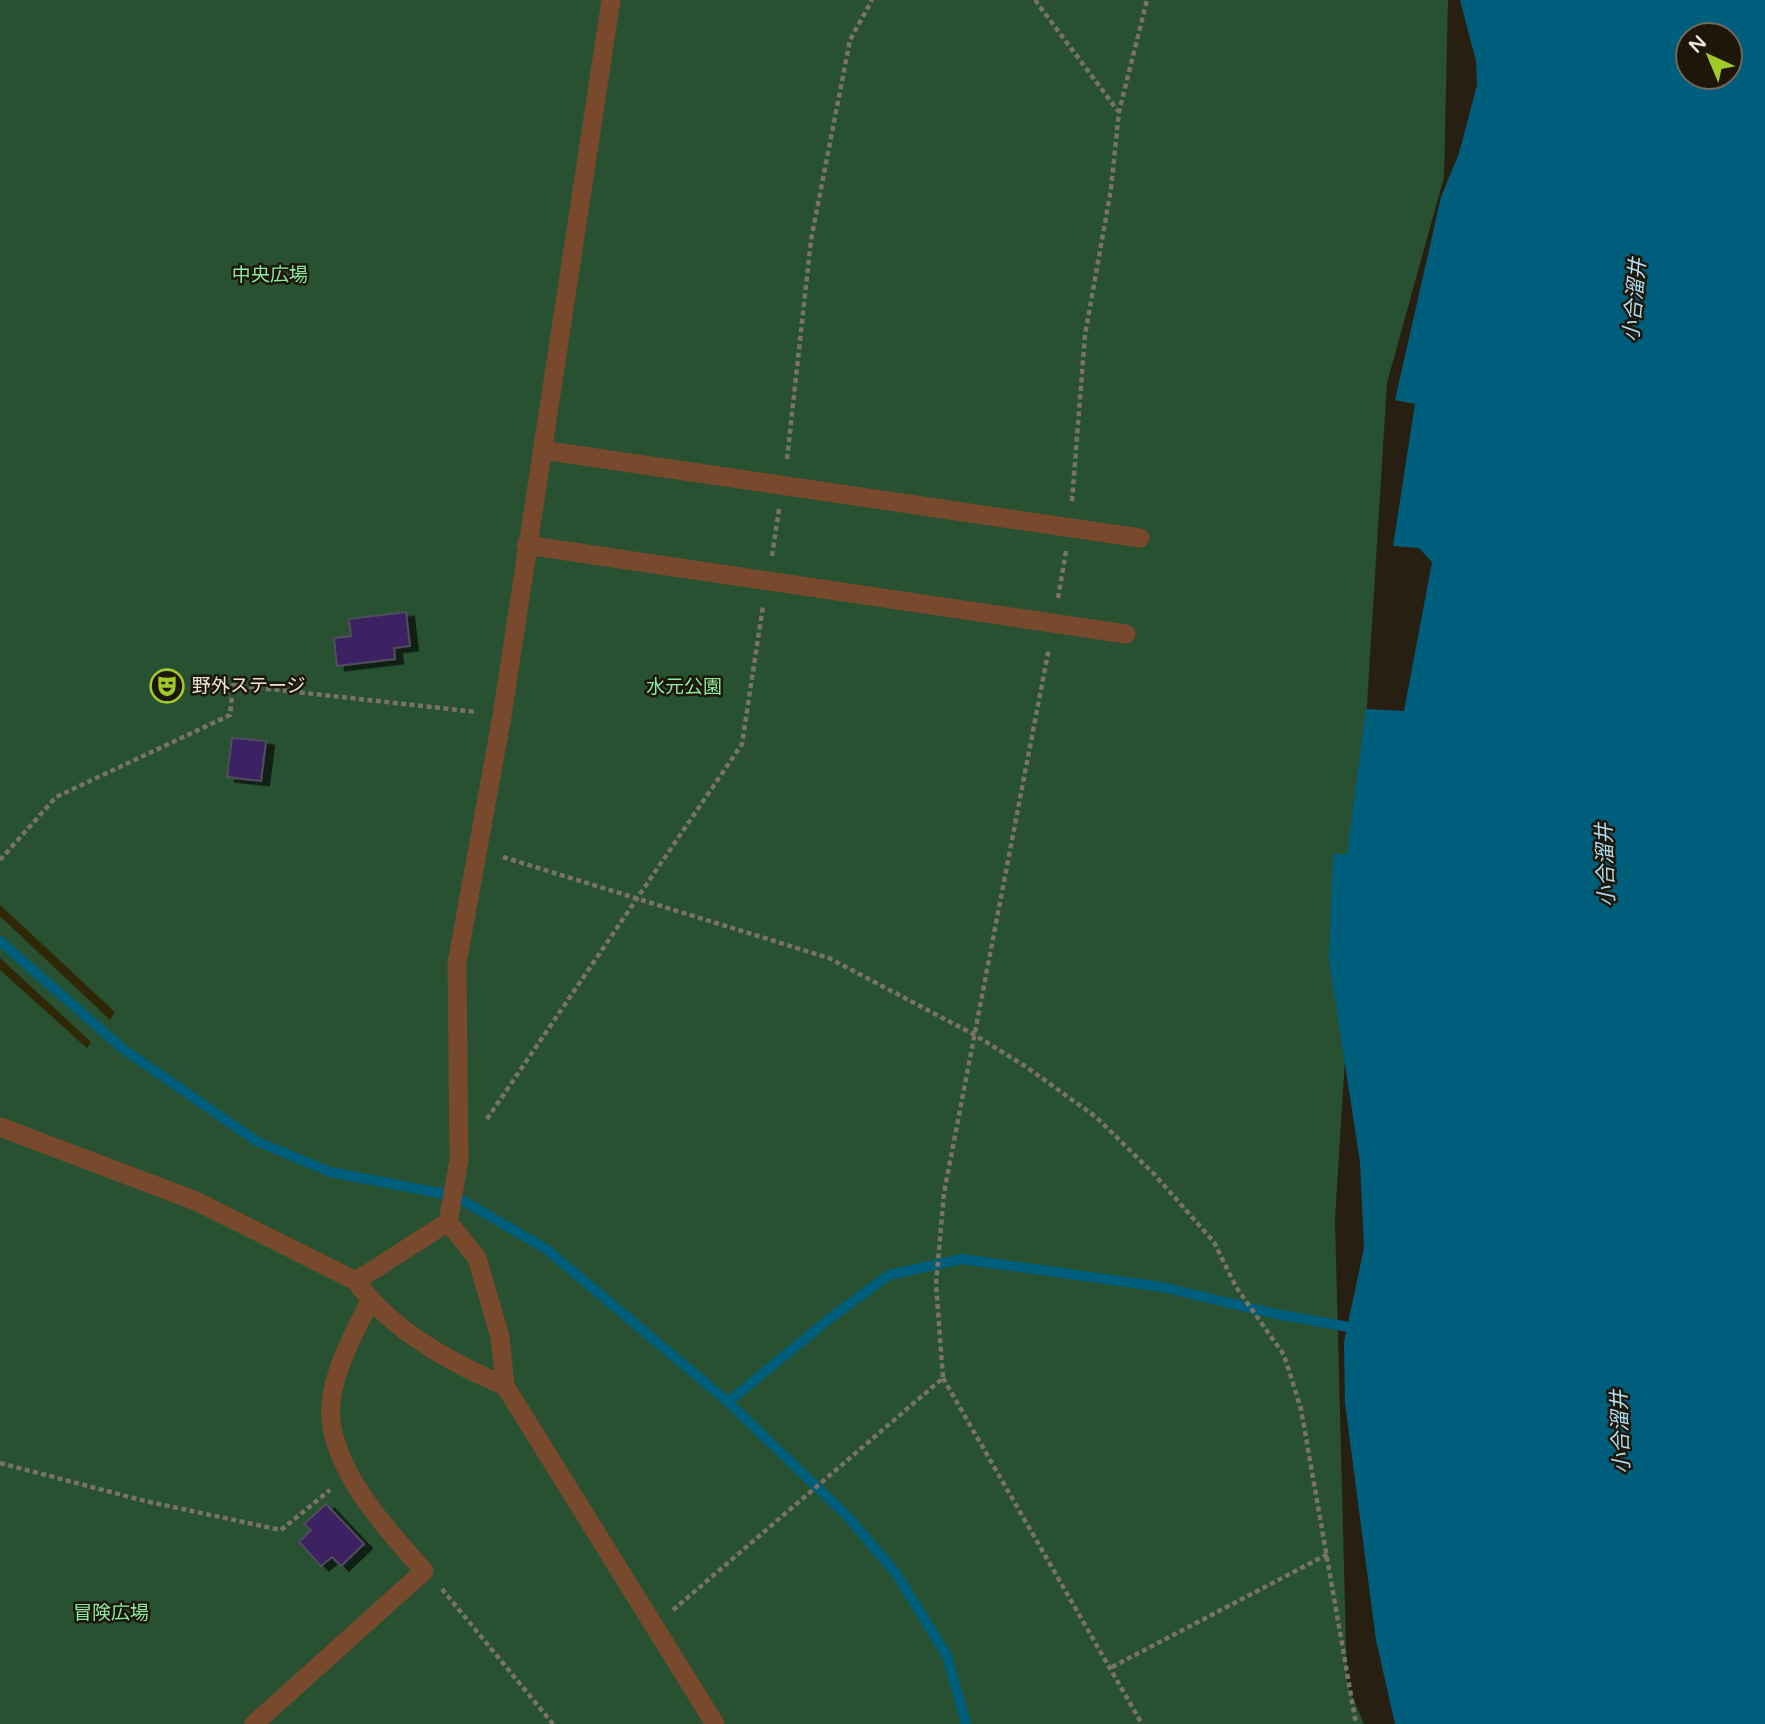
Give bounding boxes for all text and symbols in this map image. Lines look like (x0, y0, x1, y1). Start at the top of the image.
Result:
north arrow (1674, 21, 1744, 91)
text: N (1685, 31, 1711, 58)
water label: 小合溜井 (1619, 255, 1651, 343)
park label: 中央広場 (232, 264, 308, 286)
theatre icon: 野外ステージ (148, 667, 186, 705)
place label: 野外ステージ (192, 675, 306, 697)
park label: 水元公園 (646, 676, 722, 698)
water label: 小合溜井 (1592, 821, 1620, 907)
water label: 小合溜井 (1607, 1388, 1635, 1474)
park label: 冒険広場 (73, 1602, 149, 1624)

